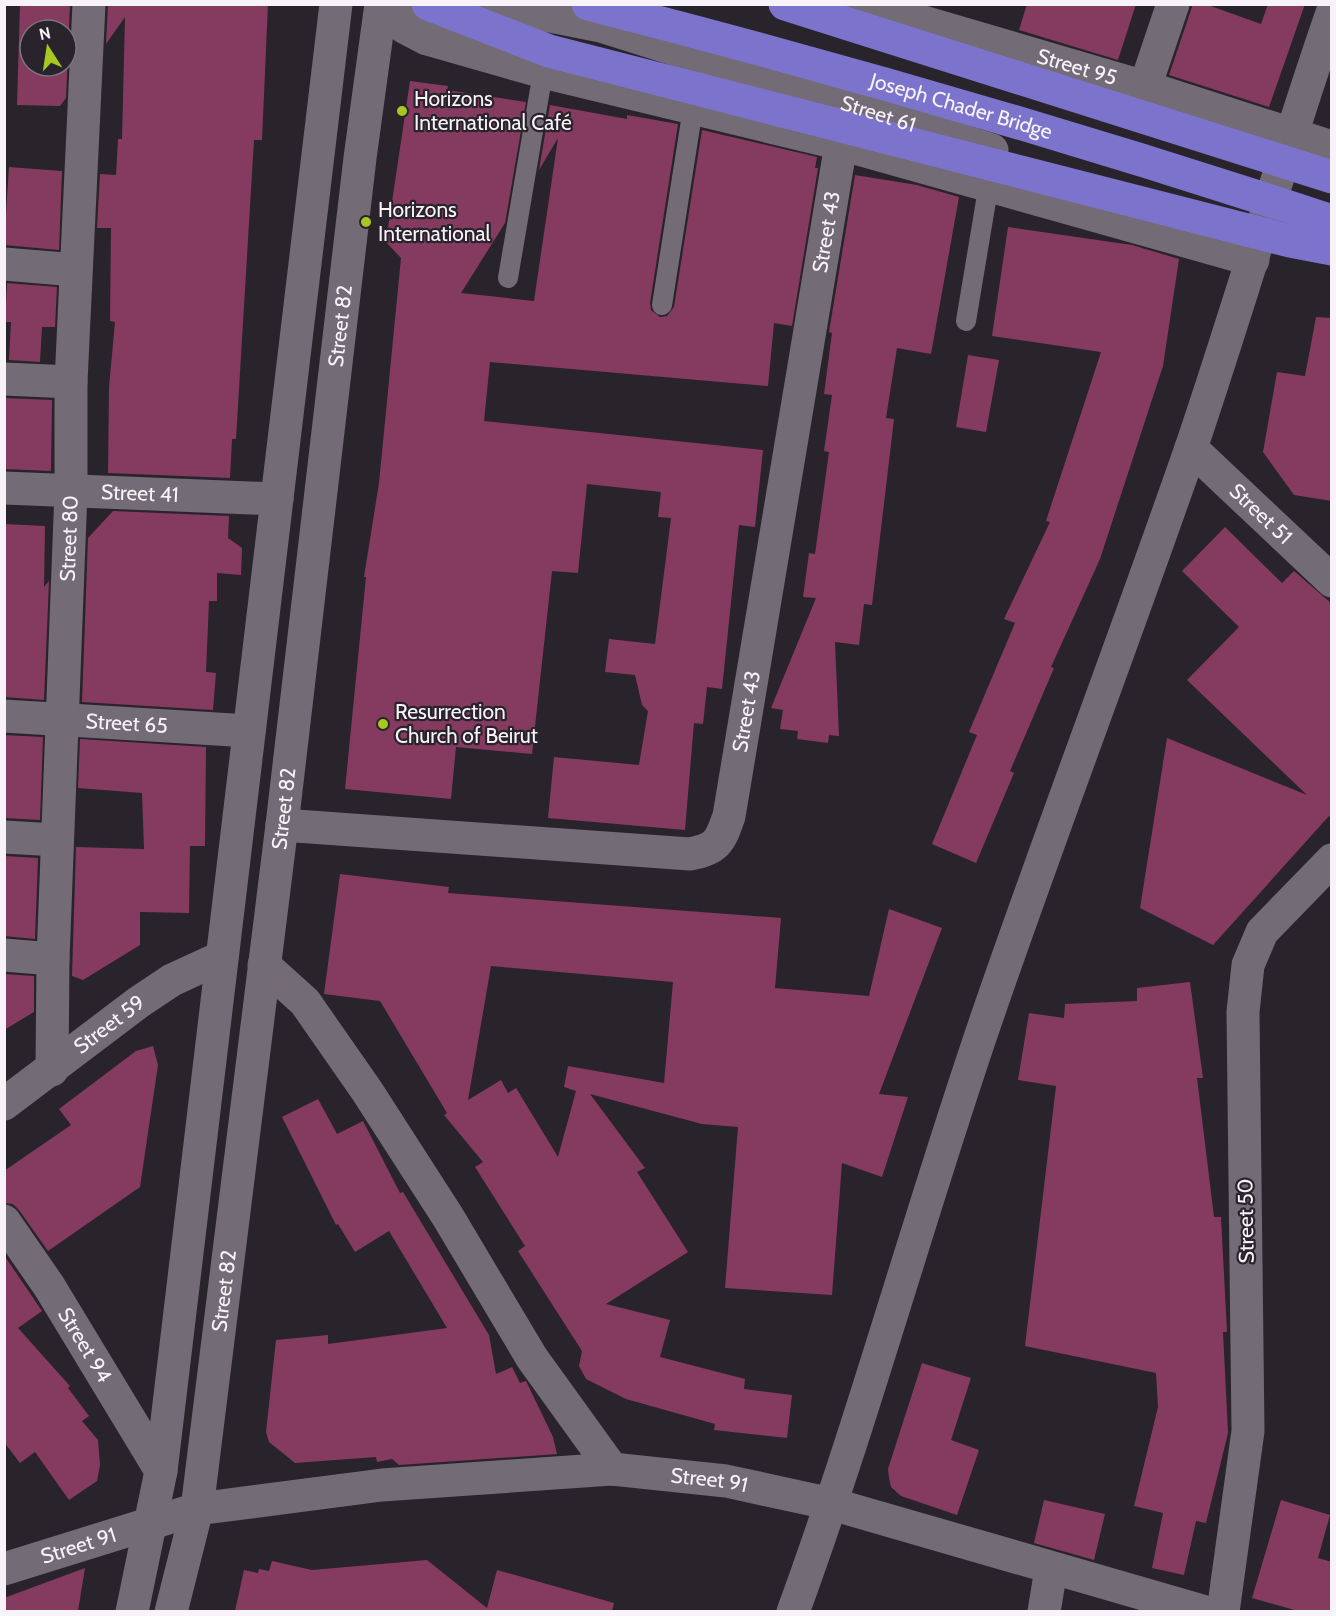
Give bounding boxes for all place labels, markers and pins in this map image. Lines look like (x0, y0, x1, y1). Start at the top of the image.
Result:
place label: Horizons International Café (414, 86, 572, 135)
marker: Horizons International Café (395, 104, 409, 118)
place label: Horizons International (378, 197, 491, 246)
marker: Horizons International (359, 215, 373, 229)
place label: Resurrection Church of Beirut (395, 699, 538, 748)
marker: Resurrection Church of Beirut (376, 717, 390, 731)

